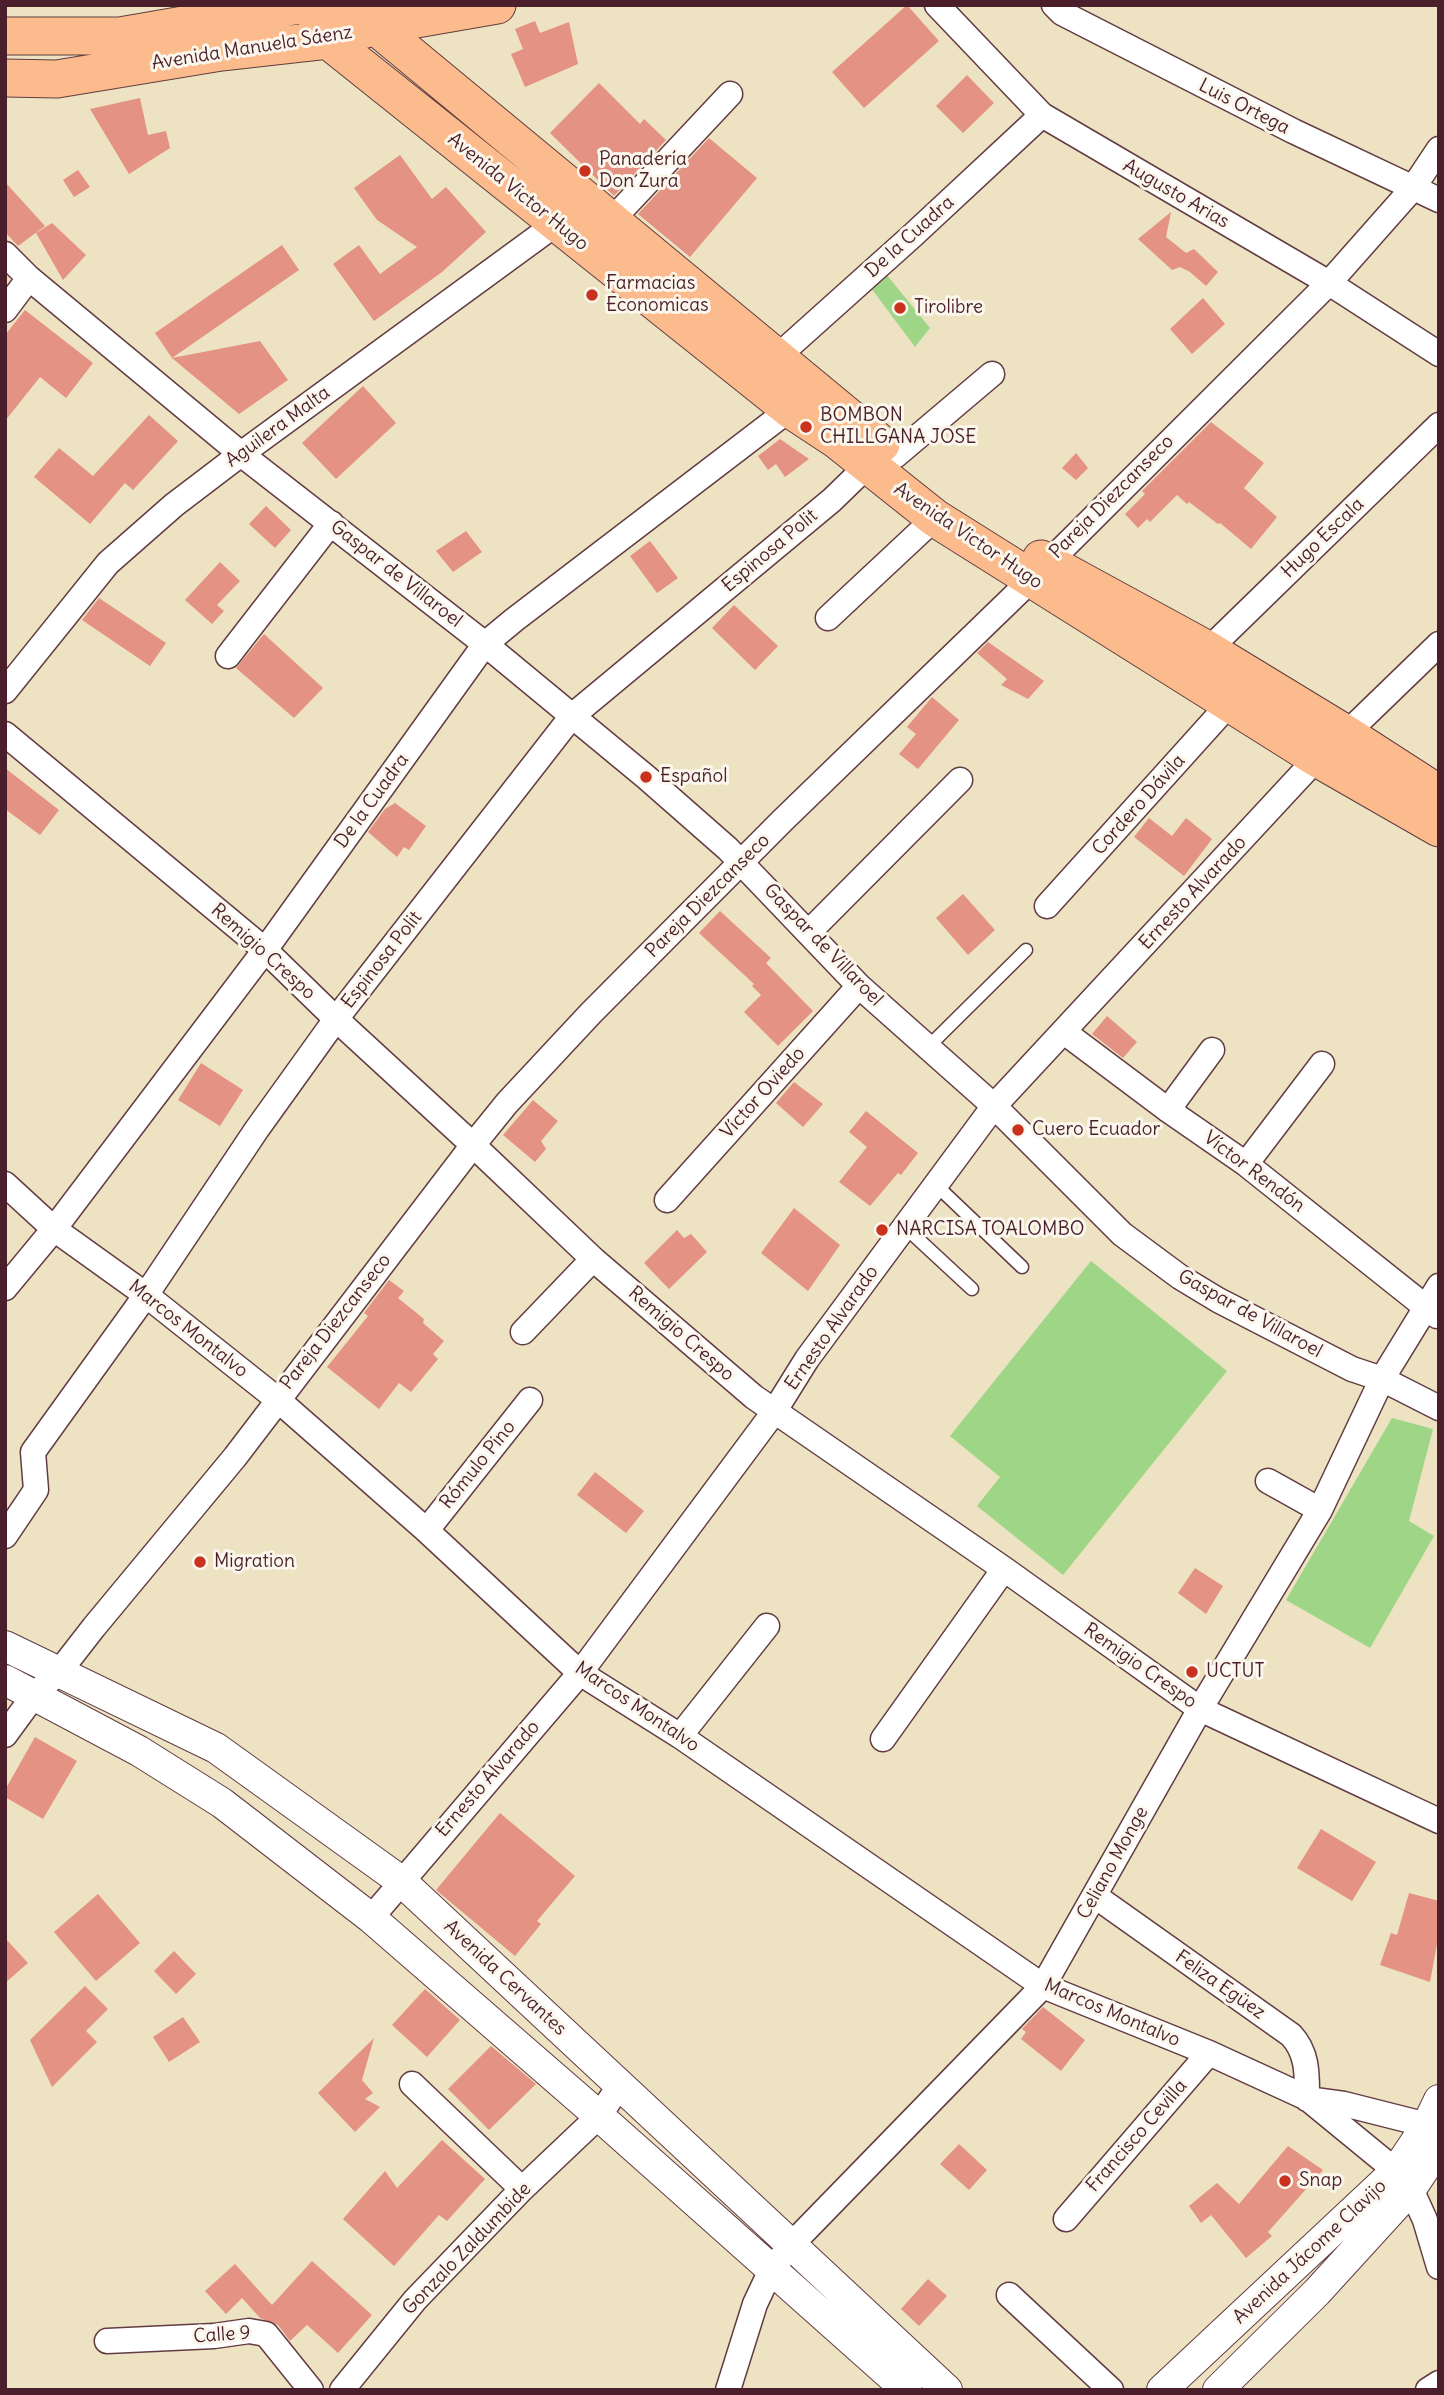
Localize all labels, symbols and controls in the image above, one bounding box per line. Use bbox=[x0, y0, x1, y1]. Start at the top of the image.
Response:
street label: Avenida Manuela Sáenz bbox=[150, 21, 354, 75]
street label: Luis Ortega bbox=[1195, 74, 1293, 140]
street label: Avenida Victor Hugo bbox=[443, 128, 593, 256]
place label: Panadería Don Zura bbox=[599, 149, 687, 193]
street label: Augusto Arias bbox=[1119, 154, 1233, 234]
marker: Panadería Don Zura bbox=[577, 163, 593, 179]
street label: De la Cuadra bbox=[861, 191, 959, 283]
place label: Farmacias Economicas bbox=[606, 273, 709, 317]
marker: Farmacias Economicas bbox=[584, 287, 600, 303]
place label: Tirolibre bbox=[914, 297, 983, 319]
marker: Tirolibre bbox=[892, 300, 908, 316]
street label: Aguilera Malta bbox=[221, 382, 335, 472]
place label: BOMBON CHILLGANA JOSE bbox=[820, 405, 976, 449]
marker: BOMBON CHILLGANA JOSE bbox=[798, 419, 814, 435]
street label: Pareja Diezcanseco bbox=[1045, 430, 1179, 564]
street label: Avenida Victor Hugo bbox=[889, 478, 1047, 594]
street label: Hugo Escala bbox=[1277, 493, 1369, 583]
street label: Espinosa Polit bbox=[718, 505, 822, 597]
street label: Gaspar de Villaroel bbox=[325, 515, 467, 633]
street label: De la Cuadra bbox=[330, 749, 414, 853]
street label: Cordero Dávila bbox=[1088, 750, 1190, 860]
place label: Español bbox=[660, 766, 727, 788]
marker: Español bbox=[638, 769, 654, 785]
street label: Pareja Diezcanseco bbox=[641, 829, 775, 963]
street label: Ernesto Alvarado bbox=[1135, 832, 1251, 954]
street label: Gaspar de Villaroel bbox=[759, 879, 887, 1011]
street label: Remigio Crespo bbox=[206, 899, 320, 1005]
street label: Espinosa Polit bbox=[337, 907, 427, 1013]
street label: Víctor Oviedo bbox=[716, 1042, 810, 1144]
place label: Cuero Ecuador bbox=[1032, 1119, 1160, 1141]
marker: Cuero Ecuador bbox=[1010, 1122, 1026, 1138]
street label: Víctor Rendón bbox=[1199, 1127, 1309, 1217]
place label: NARCISA TOALOMBO bbox=[896, 1219, 1085, 1241]
marker: NARCISA TOALOMBO bbox=[874, 1222, 890, 1238]
street label: Pareja Diezcanseco bbox=[276, 1250, 396, 1394]
street label: Ernesto Alvarado bbox=[781, 1261, 883, 1395]
street label: Gaspar de Villaroel bbox=[1174, 1265, 1326, 1363]
street label: Marcos Montalvo bbox=[124, 1275, 252, 1383]
street label: Remigio Crespo bbox=[623, 1282, 739, 1386]
street label: Rómulo Pino bbox=[435, 1416, 521, 1514]
place label: Migration bbox=[214, 1551, 295, 1573]
marker: Migration bbox=[192, 1554, 208, 1570]
street label: Remigio Crespo bbox=[1079, 1619, 1201, 1713]
street label: Marcos Montalvo bbox=[570, 1657, 704, 1757]
place label: UCTUT bbox=[1206, 1661, 1264, 1683]
marker: UCTUT bbox=[1184, 1664, 1200, 1680]
street label: Ernesto Alvarado bbox=[431, 1716, 545, 1842]
street label: Celiano Monge bbox=[1073, 1803, 1153, 1923]
street label: Avenida Cervantes bbox=[439, 1915, 571, 2041]
street label: Feliza Egüez bbox=[1171, 1946, 1269, 2024]
street label: Marcos Montalvo bbox=[1041, 1974, 1183, 2052]
street label: Francisco Cevilla bbox=[1082, 2075, 1192, 2197]
place label: Snap bbox=[1299, 2170, 1342, 2192]
marker: Snap bbox=[1277, 2173, 1293, 2189]
street label: Avenida Jácome Clavijo bbox=[1229, 2175, 1391, 2329]
street label: Gonzalo Zaldumbide bbox=[398, 2178, 536, 2320]
street label: Calle 9 bbox=[193, 2322, 251, 2348]

